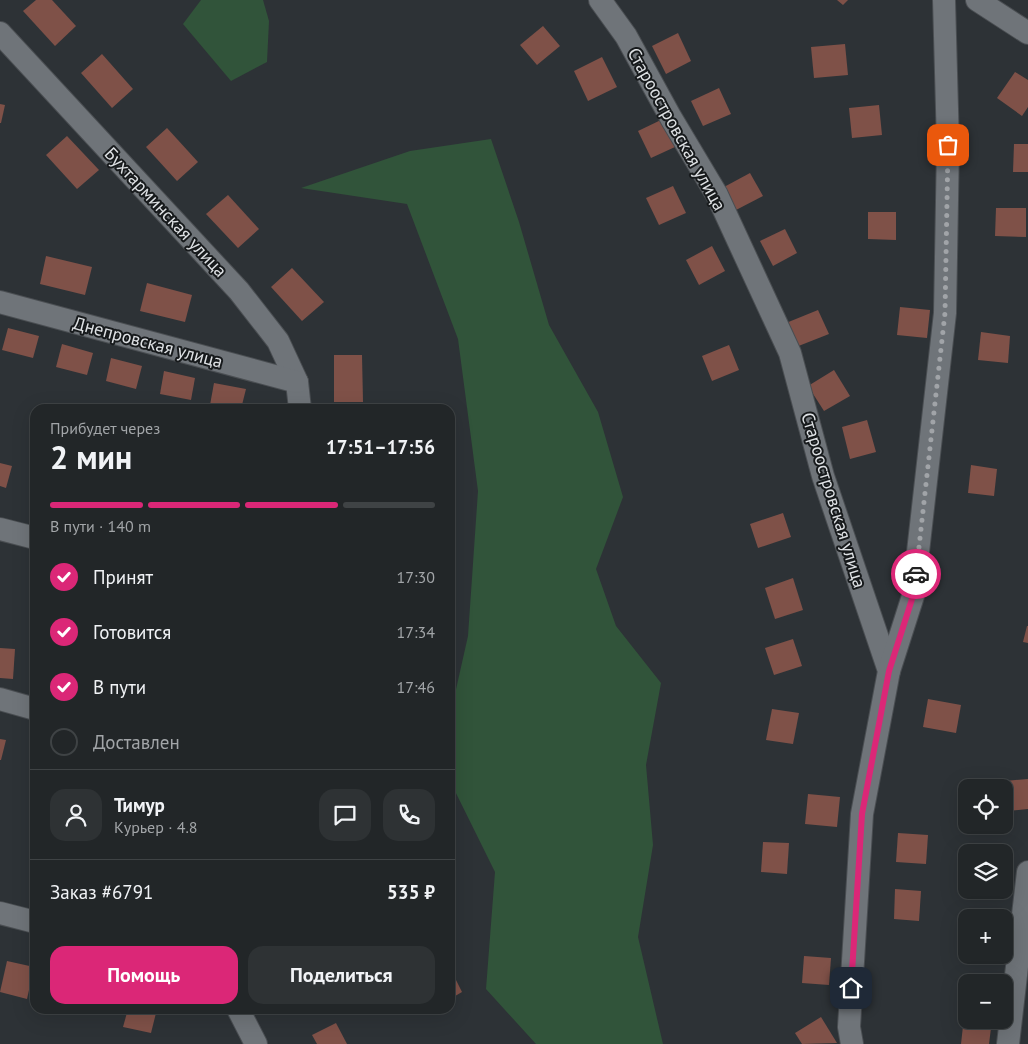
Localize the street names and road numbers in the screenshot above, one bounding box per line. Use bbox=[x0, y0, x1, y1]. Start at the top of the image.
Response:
street label: Староостровская улица bbox=[623, 44, 731, 214]
street label: Бухтарминская улица bbox=[100, 142, 232, 282]
street label: Днепровская улица bbox=[71, 311, 225, 373]
street label: Староостровская улица bbox=[796, 409, 872, 591]

